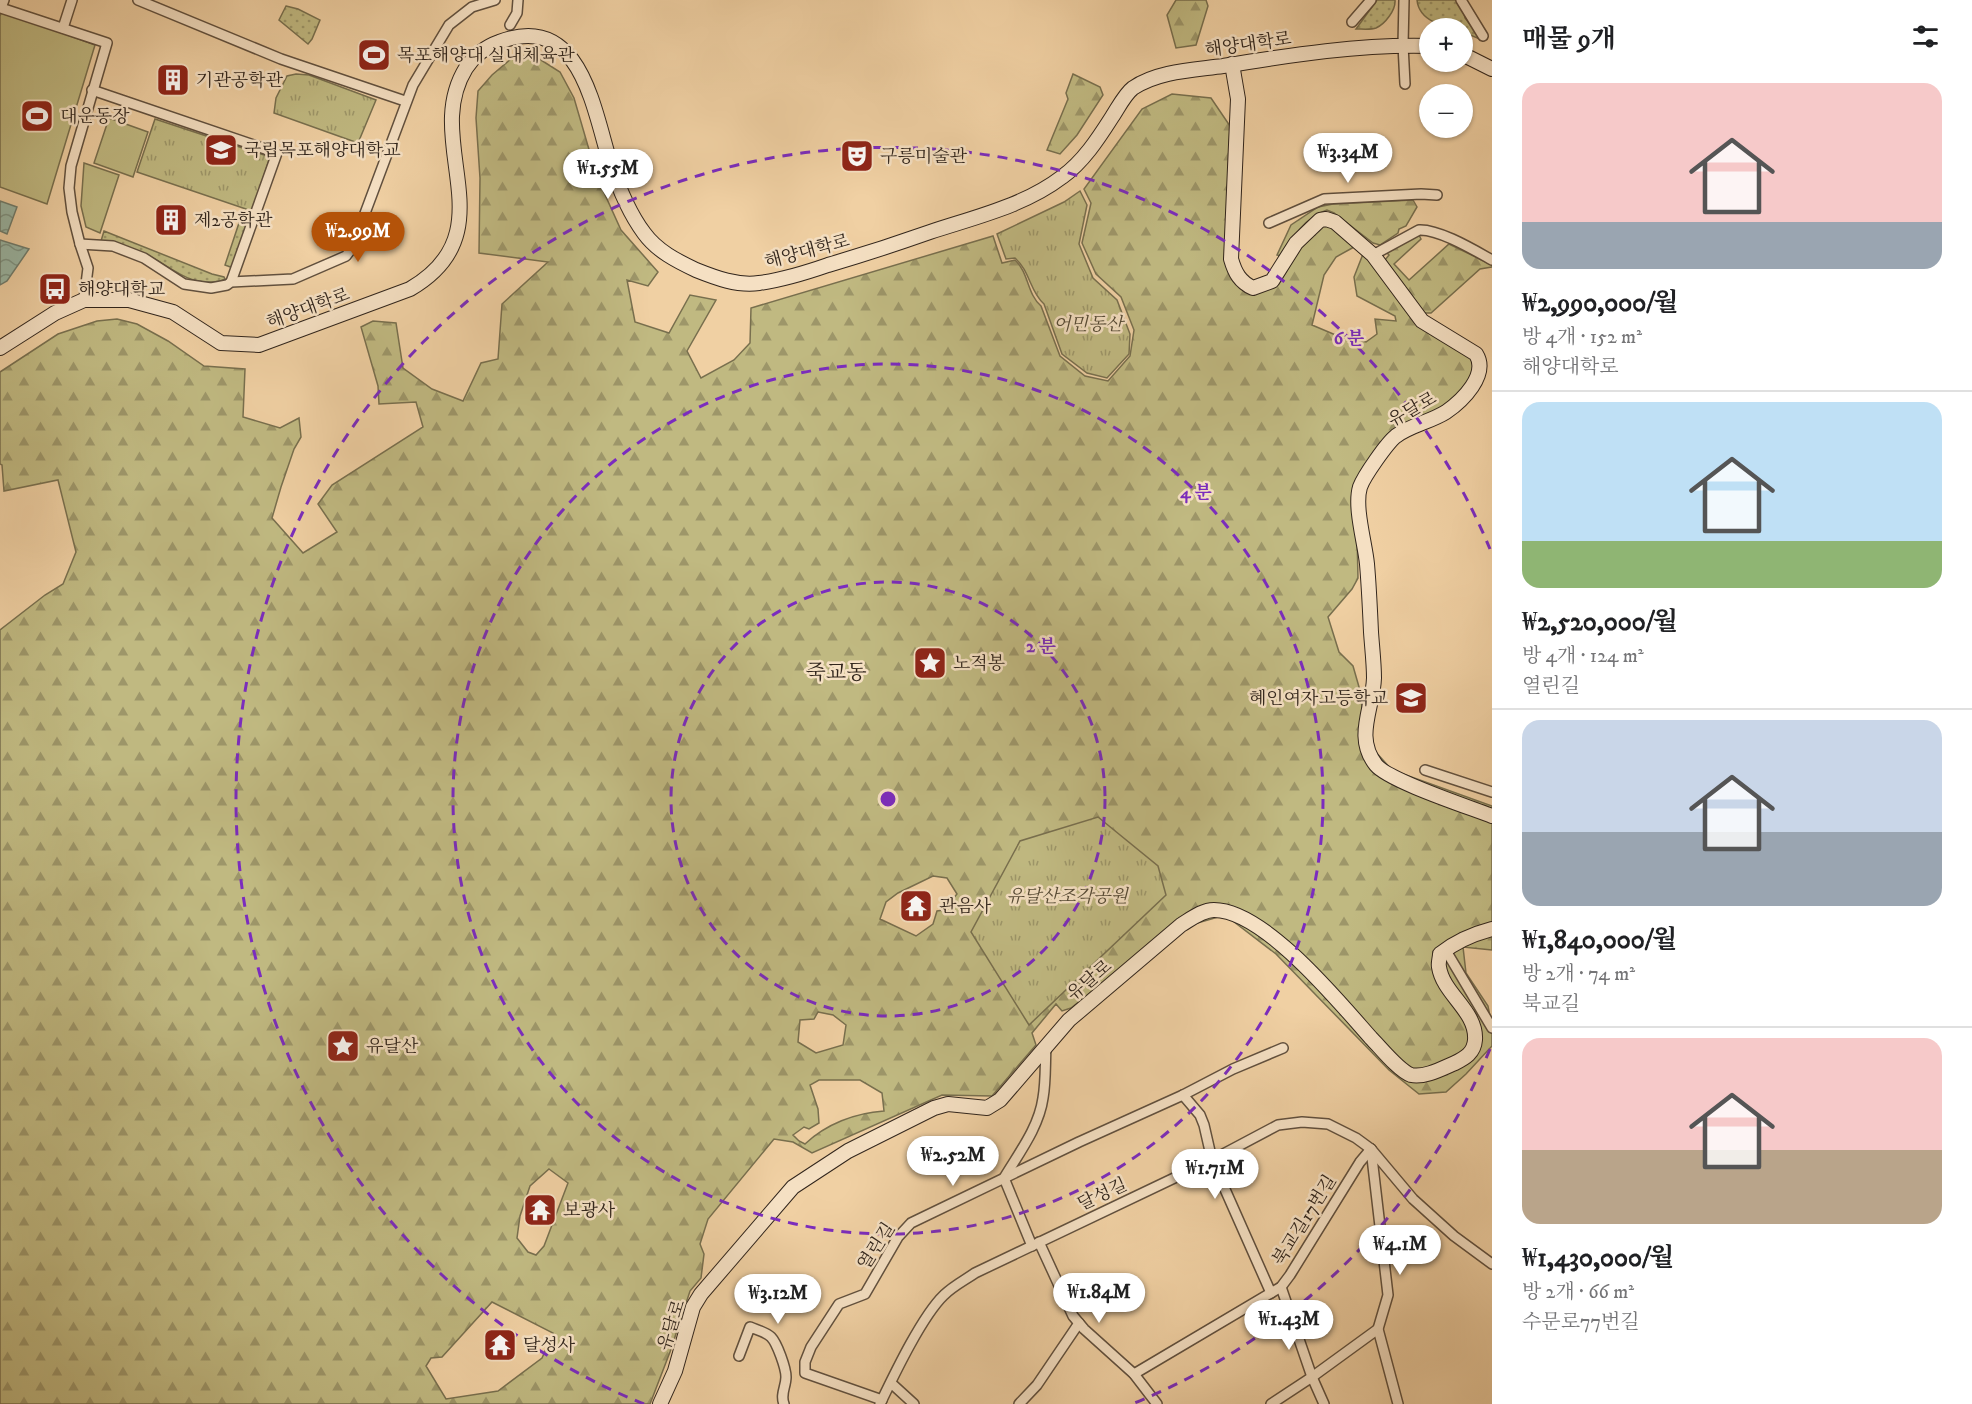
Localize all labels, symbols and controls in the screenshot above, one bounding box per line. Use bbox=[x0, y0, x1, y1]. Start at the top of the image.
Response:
map controls bbox=[1419, 18, 1473, 138]
button: + bbox=[1419, 18, 1473, 72]
icon: filters bbox=[1909, 20, 1942, 53]
text: 매물 9개 bbox=[1522, 23, 1616, 56]
street label: 해양대학로 bbox=[1204, 28, 1293, 62]
sports icon: 목포해양대 실내체육관 bbox=[356, 37, 392, 73]
place label: 목포해양대 실내체육관 bbox=[397, 45, 575, 67]
building icon: 기관공학관 bbox=[155, 62, 191, 98]
place label: 기관공학관 bbox=[196, 70, 284, 92]
button: − bbox=[1419, 84, 1473, 138]
sports icon: 대운동장 bbox=[19, 98, 55, 134]
place label: 대운동장 bbox=[60, 106, 130, 128]
icon: home bbox=[1678, 122, 1786, 230]
school or university icon: 국립목포해양대학교 bbox=[203, 132, 239, 168]
pin: ₩3.34M bbox=[1299, 133, 1397, 184]
theatre icon: 구릉미술관 bbox=[839, 138, 875, 174]
place label: 국립목포해양대학교 bbox=[244, 140, 401, 162]
text: ₩3.34M bbox=[1317, 140, 1379, 165]
place label: 구릉미술관 bbox=[880, 146, 968, 168]
pin: ₩1.55M bbox=[559, 149, 657, 200]
text: ₩1.55M bbox=[577, 156, 639, 181]
building icon: 제2공학관 bbox=[153, 202, 189, 238]
place label: 제2공학관 bbox=[194, 210, 273, 232]
pin: ₩2.99M bbox=[309, 212, 407, 263]
text: ₩2.99M bbox=[326, 219, 390, 244]
street label: 해양대학로 bbox=[762, 230, 852, 274]
bus stop icon: 해양대학교 bbox=[37, 271, 73, 307]
place label: 해양대학교 bbox=[78, 279, 166, 301]
street label: 해양대학로 bbox=[264, 284, 353, 334]
text: ₩2,990,000/월 bbox=[1522, 287, 1678, 320]
park label: 어민동산 bbox=[1053, 314, 1125, 336]
text: 방 4개 · 152 m² bbox=[1522, 325, 1642, 350]
text: 6 분 bbox=[1334, 328, 1365, 350]
text: 해양대학로 bbox=[1522, 355, 1619, 380]
street label: 유달로 bbox=[1384, 388, 1441, 432]
icon: home bbox=[1678, 441, 1786, 549]
text: 4 분 bbox=[1179, 482, 1212, 504]
text: ₩2,520,000/월 bbox=[1522, 606, 1678, 639]
text: 2 분 bbox=[1026, 636, 1057, 658]
text: 방 4개 · 124 m² bbox=[1522, 644, 1644, 669]
place icon: 노적봉 bbox=[912, 645, 948, 681]
place label: 노적봉 bbox=[953, 653, 1005, 675]
district label: 죽교동 bbox=[806, 660, 866, 686]
text: 열린길 bbox=[1522, 674, 1580, 699]
school or university icon: 혜인여자고등학교 bbox=[1393, 680, 1429, 716]
place label: 혜인여자고등학교 bbox=[1249, 688, 1389, 710]
icon: home bbox=[1678, 759, 1786, 867]
centre of rings bbox=[878, 789, 898, 809]
park label: 유달산조각공원 bbox=[1006, 886, 1129, 908]
temple icon: 관음사 bbox=[898, 888, 934, 924]
place label: 관음사 bbox=[939, 896, 992, 918]
text: ₩1,840,000/월 bbox=[1522, 924, 1677, 957]
street label: 유달로 bbox=[1063, 956, 1117, 1006]
text: 방 2개 · 74 m² bbox=[1522, 962, 1635, 987]
text: 북교길 bbox=[1522, 992, 1580, 1017]
place icon: 유달산 bbox=[325, 1028, 361, 1064]
place label: 유달산 bbox=[366, 1036, 419, 1058]
icon: home bbox=[1678, 1077, 1786, 1185]
pin: ₩2.52M bbox=[904, 1136, 1002, 1187]
text: ₩2.52M bbox=[921, 1143, 985, 1168]
pin: ₩1.71M bbox=[1166, 1149, 1264, 1200]
text: ₩1.71M bbox=[1186, 1156, 1244, 1181]
street label: 북교길17번길 bbox=[1268, 1171, 1341, 1270]
street label: 달성길 bbox=[1074, 1174, 1131, 1216]
temple icon: 보광사 bbox=[522, 1192, 558, 1228]
place label: 보광사 bbox=[563, 1200, 616, 1222]
street label: 열린길 bbox=[853, 1219, 900, 1274]
pin: ₩4.1M bbox=[1358, 1225, 1442, 1276]
text: ₩4.1M bbox=[1373, 1232, 1427, 1257]
text: ₩1,430,000/월 bbox=[1522, 1242, 1674, 1275]
pin: ₩1.84M bbox=[1050, 1273, 1148, 1324]
pin: ₩3.12M bbox=[729, 1274, 827, 1325]
text: ₩1.84M bbox=[1067, 1280, 1131, 1305]
text: 방 2개 · 66 m² bbox=[1522, 1280, 1634, 1305]
text: ₩3.12M bbox=[748, 1281, 808, 1306]
street label: 유달로 bbox=[653, 1297, 690, 1354]
pin: ₩1.43M bbox=[1240, 1300, 1338, 1351]
text: ₩1.43M bbox=[1258, 1307, 1320, 1332]
text: 수문로77번길 bbox=[1522, 1310, 1640, 1335]
temple icon: 달성사 bbox=[482, 1327, 518, 1363]
place label: 달성사 bbox=[523, 1335, 576, 1357]

